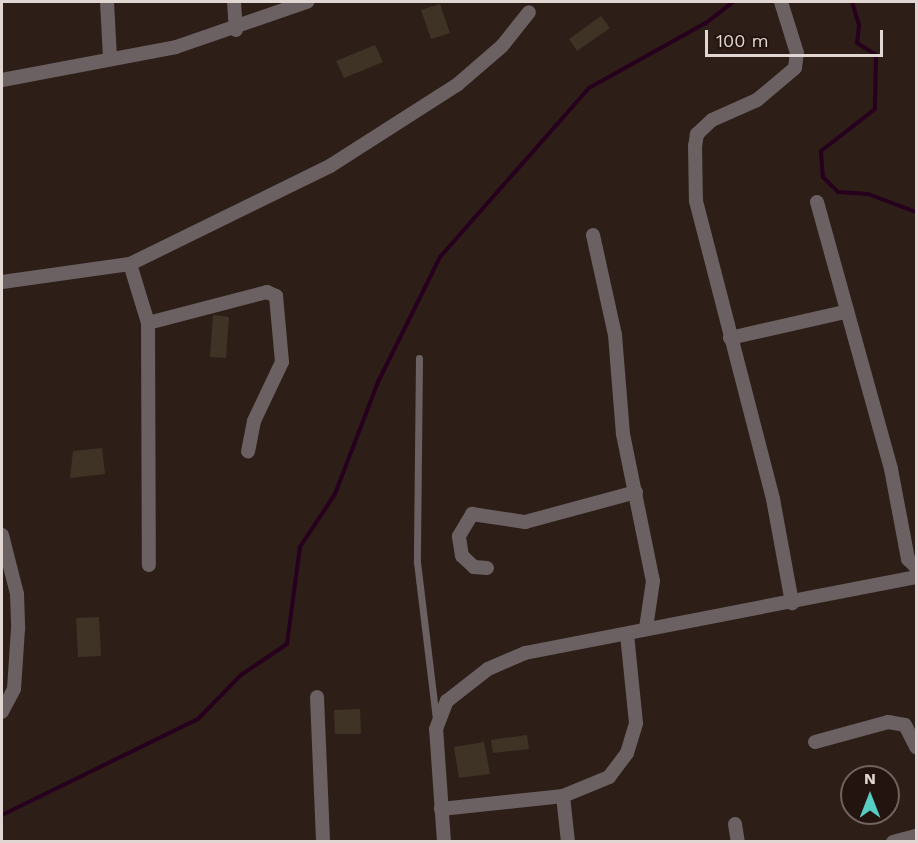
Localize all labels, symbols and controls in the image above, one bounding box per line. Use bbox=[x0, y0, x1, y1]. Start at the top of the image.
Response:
scale bar bbox=[708, 18, 886, 56]
text: 100 m bbox=[716, 30, 769, 51]
north arrow bbox=[840, 765, 900, 825]
text: N bbox=[864, 769, 876, 788]

